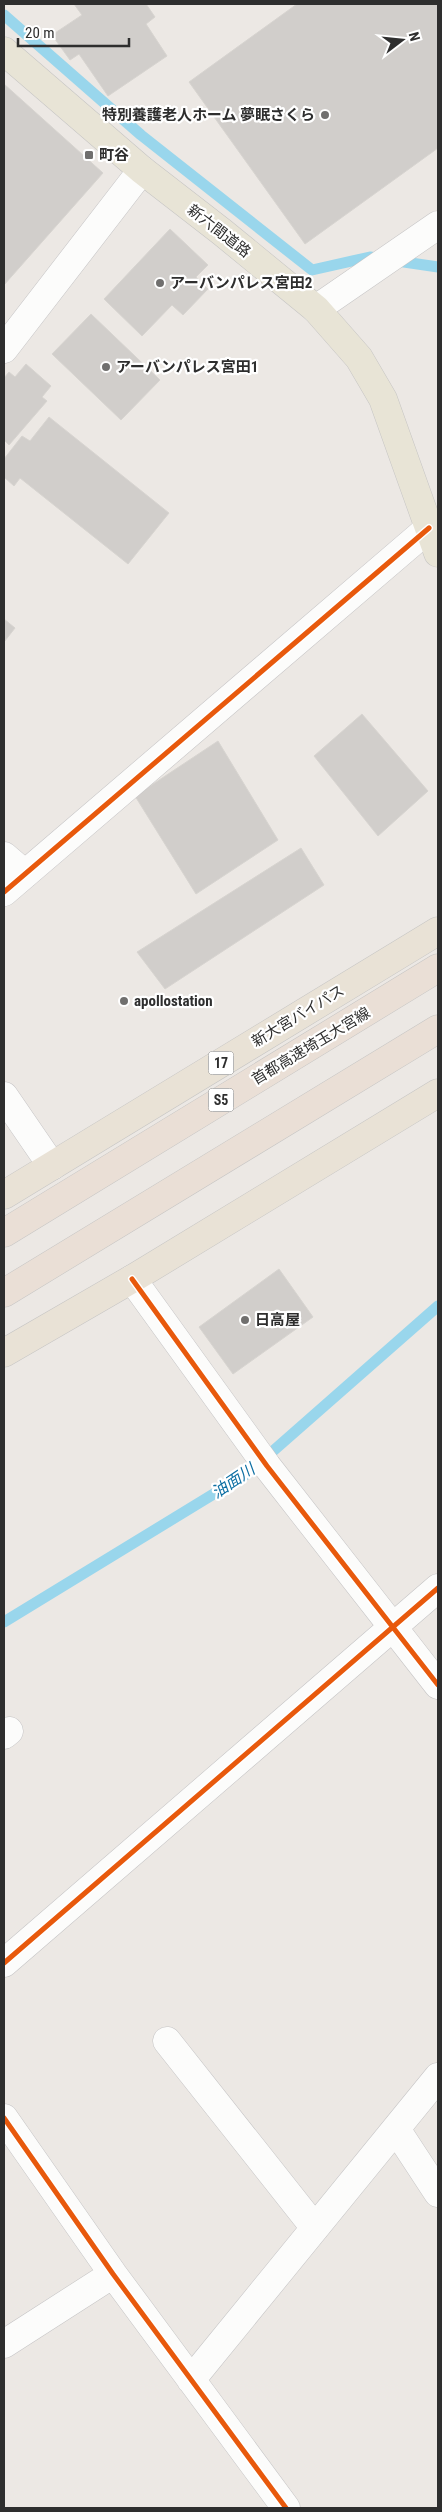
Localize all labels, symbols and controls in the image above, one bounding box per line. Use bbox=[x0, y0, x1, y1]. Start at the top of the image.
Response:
scale bar bbox=[18, 15, 129, 47]
north arrow bbox=[377, 15, 427, 65]
text: 20 m bbox=[25, 24, 55, 42]
text: N bbox=[406, 30, 423, 43]
place label: 特別養護老人ホーム 夢眠さくら bbox=[102, 106, 315, 124]
marker: 特別養護老人ホーム 夢眠さくら bbox=[319, 109, 331, 121]
place label: 町谷 bbox=[99, 146, 129, 164]
marker: 町谷 bbox=[83, 149, 95, 161]
street label: 新六間道路 bbox=[184, 201, 254, 261]
place label: アーバンパレス宮田2 bbox=[170, 274, 312, 292]
marker: アーバンパレス宮田2 bbox=[154, 277, 166, 289]
place label: アーバンパレス宮田1 bbox=[116, 358, 258, 376]
marker: アーバンパレス宮田1 bbox=[100, 361, 112, 373]
street label: 新大宮バイパス bbox=[248, 981, 348, 1051]
place label: apollostation bbox=[134, 992, 213, 1010]
marker: apollostation bbox=[118, 995, 130, 1007]
street label: 首都高速埼玉大宮線 bbox=[248, 1004, 374, 1088]
road number: 17 bbox=[208, 1052, 234, 1074]
road number: S5 bbox=[208, 1088, 234, 1112]
place label: 日高屋 bbox=[255, 1311, 300, 1329]
marker: 日高屋 bbox=[239, 1314, 251, 1326]
water label: 油面川 bbox=[208, 1459, 260, 1502]

